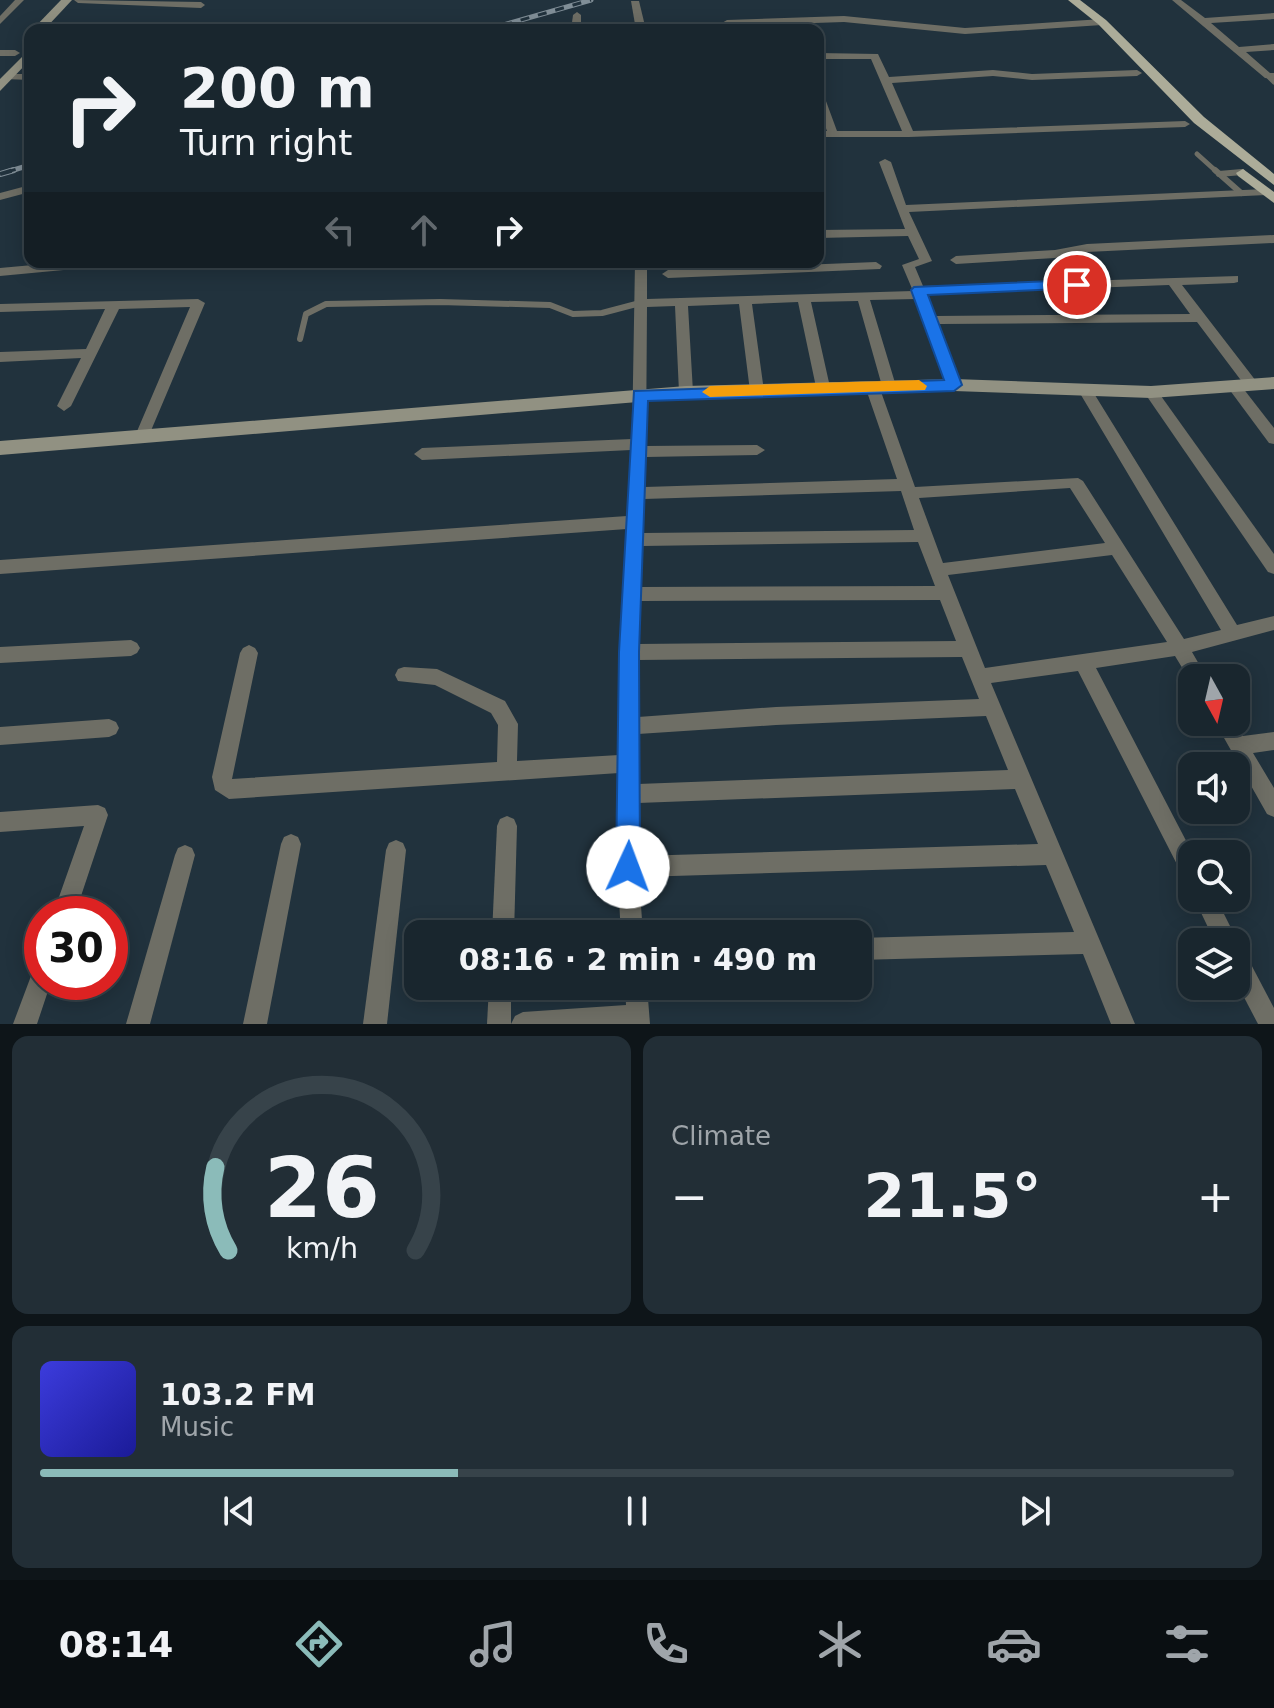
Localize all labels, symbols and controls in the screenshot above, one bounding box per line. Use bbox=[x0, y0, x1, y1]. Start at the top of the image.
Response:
text: 200 m bbox=[180, 55, 375, 120]
icon: right bbox=[48, 56, 152, 160]
text: Turn right bbox=[180, 122, 352, 163]
icon: left bbox=[318, 208, 362, 252]
icon: ahead bbox=[402, 208, 446, 252]
icon: right bbox=[486, 208, 530, 252]
pin bbox=[1043, 251, 1111, 319]
icon: arrive bbox=[1055, 263, 1099, 307]
north arrow bbox=[1178, 664, 1250, 736]
map controls bbox=[1178, 664, 1250, 1000]
button: sound bbox=[1178, 752, 1250, 824]
position arrow bbox=[586, 825, 670, 909]
button: search bbox=[1178, 840, 1250, 912]
speed limit sign: 30 bbox=[24, 896, 128, 1000]
button: layers bbox=[1178, 928, 1250, 1000]
text: 08:16 · 2 min · 490 m bbox=[459, 942, 817, 977]
text: Climate bbox=[671, 1121, 771, 1151]
text: 26 bbox=[264, 1140, 379, 1237]
text: 21.5° bbox=[863, 1161, 1042, 1231]
text: − bbox=[671, 1171, 708, 1222]
text: + bbox=[1197, 1171, 1234, 1222]
text: km/h bbox=[285, 1231, 358, 1265]
text: 103.2 FM bbox=[160, 1377, 316, 1412]
text: Music bbox=[160, 1412, 234, 1442]
icon: previous bbox=[217, 1489, 261, 1533]
icon: pause bbox=[615, 1489, 659, 1533]
icon: next bbox=[1013, 1489, 1057, 1533]
icon: directions bbox=[291, 1616, 347, 1672]
icon: music bbox=[465, 1616, 521, 1672]
icon: phone bbox=[638, 1616, 694, 1672]
icon: climate bbox=[812, 1616, 868, 1672]
icon: car bbox=[986, 1616, 1042, 1672]
icon: filters bbox=[1159, 1616, 1215, 1672]
text: 08:14 bbox=[59, 1624, 173, 1665]

